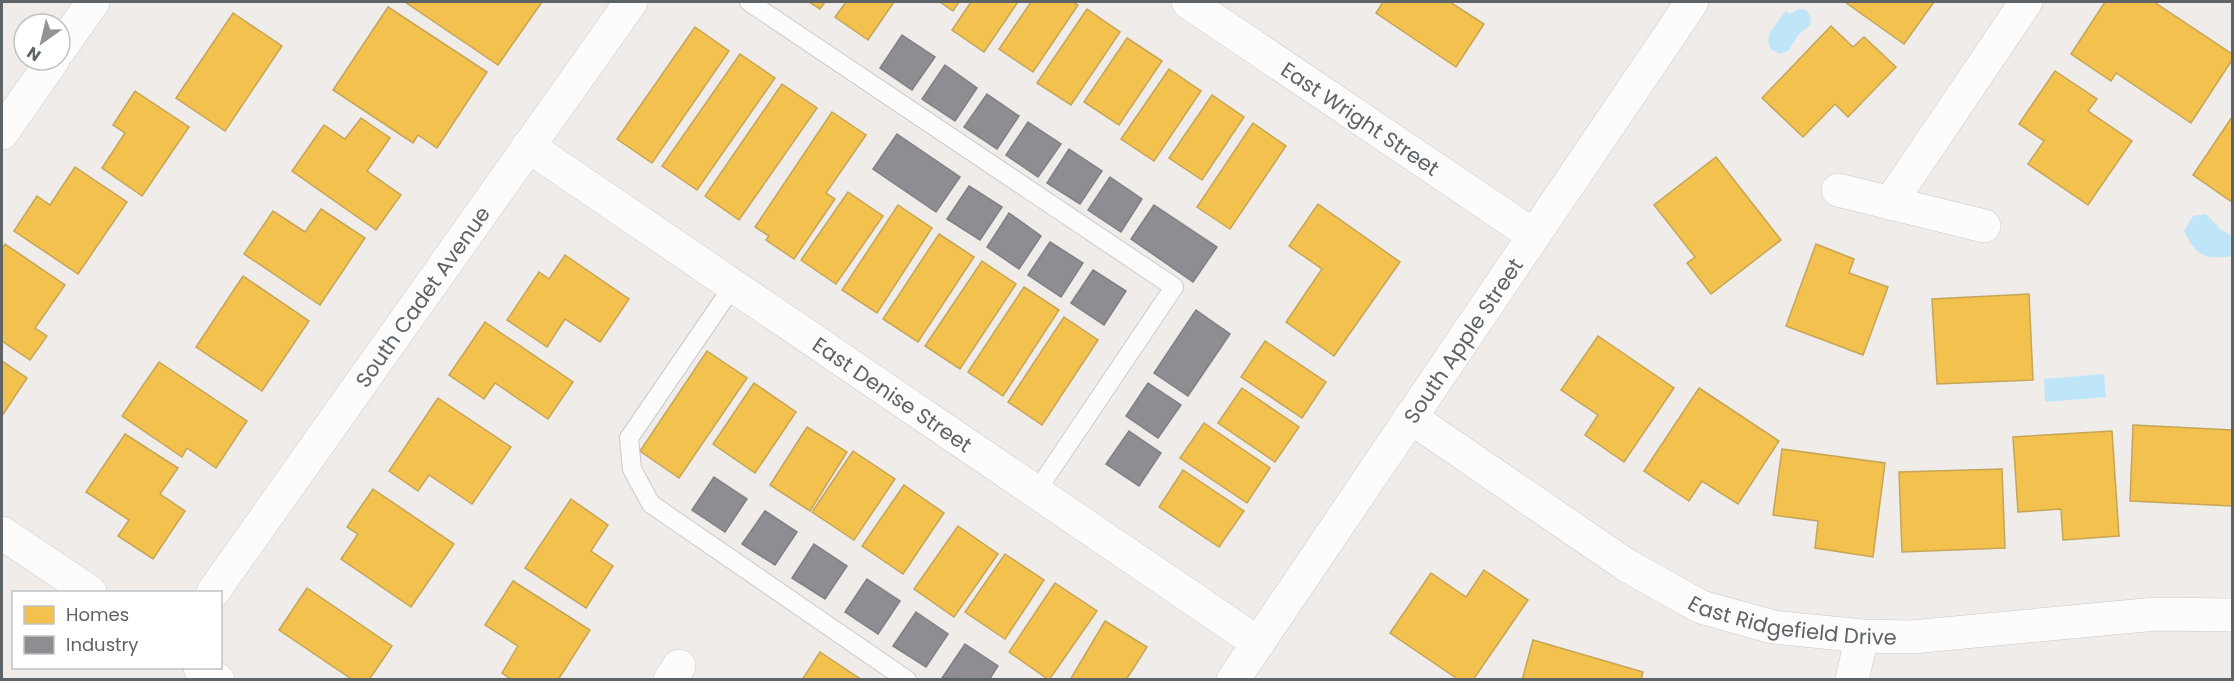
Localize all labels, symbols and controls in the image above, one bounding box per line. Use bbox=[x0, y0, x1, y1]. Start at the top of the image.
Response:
north arrow bbox=[12, 12, 72, 72]
text: N bbox=[22, 41, 45, 67]
street label: East Wright Street bbox=[1276, 55, 1445, 182]
street label: South Cadet Avenue bbox=[348, 200, 496, 393]
street label: South Apple Street bbox=[1396, 252, 1529, 429]
street label: East Denise Street bbox=[807, 330, 978, 459]
street label: East Ridgefield Drive bbox=[1683, 588, 1897, 651]
legend bbox=[12, 591, 222, 669]
text: Homes bbox=[66, 602, 129, 627]
text: Industry bbox=[66, 632, 138, 657]

